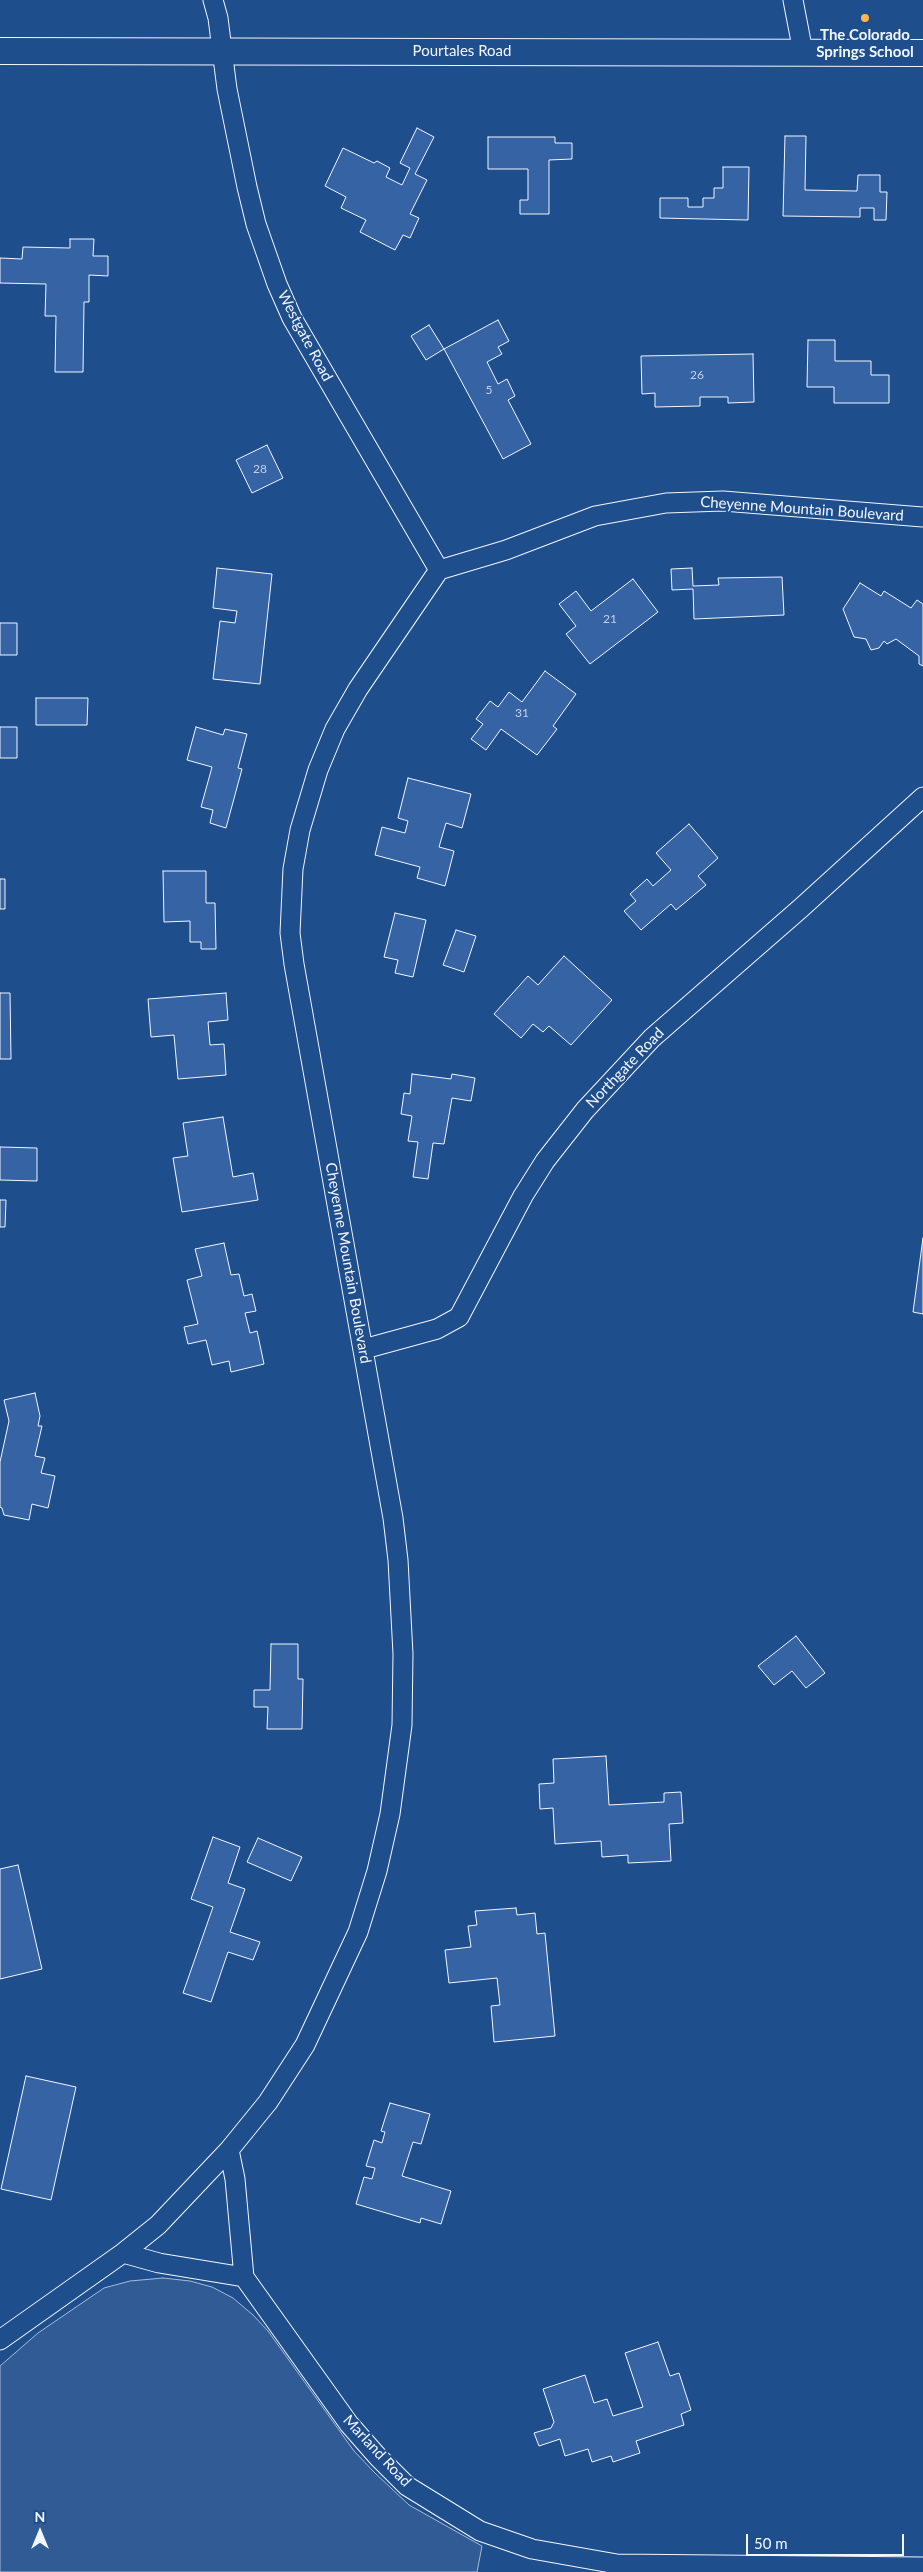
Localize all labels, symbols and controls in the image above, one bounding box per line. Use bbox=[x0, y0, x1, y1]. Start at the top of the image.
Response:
marker: The Colorado Springs School bbox=[859, 12, 871, 24]
place label: The Colorado Springs School bbox=[816, 26, 914, 61]
street label: Pourtales Road bbox=[413, 42, 511, 60]
street label: Westgate Road bbox=[274, 288, 336, 384]
house number: 26 bbox=[690, 368, 704, 382]
house number: 5 bbox=[486, 383, 492, 397]
house number: 28 bbox=[253, 462, 267, 476]
street label: Cheyenne Mountain Boulevard bbox=[700, 493, 904, 525]
house number: 21 bbox=[603, 612, 617, 626]
house number: 31 bbox=[515, 706, 529, 720]
street label: Northgate Road bbox=[582, 1024, 668, 1112]
street label: Cheyenne Mountain Boulevard bbox=[321, 1161, 375, 1365]
street label: Marland Road bbox=[339, 2411, 415, 2491]
north arrow bbox=[15, 2507, 65, 2557]
text: N bbox=[35, 2508, 45, 2525]
scale bar bbox=[748, 2524, 906, 2556]
text: 50 m bbox=[754, 2534, 788, 2552]

